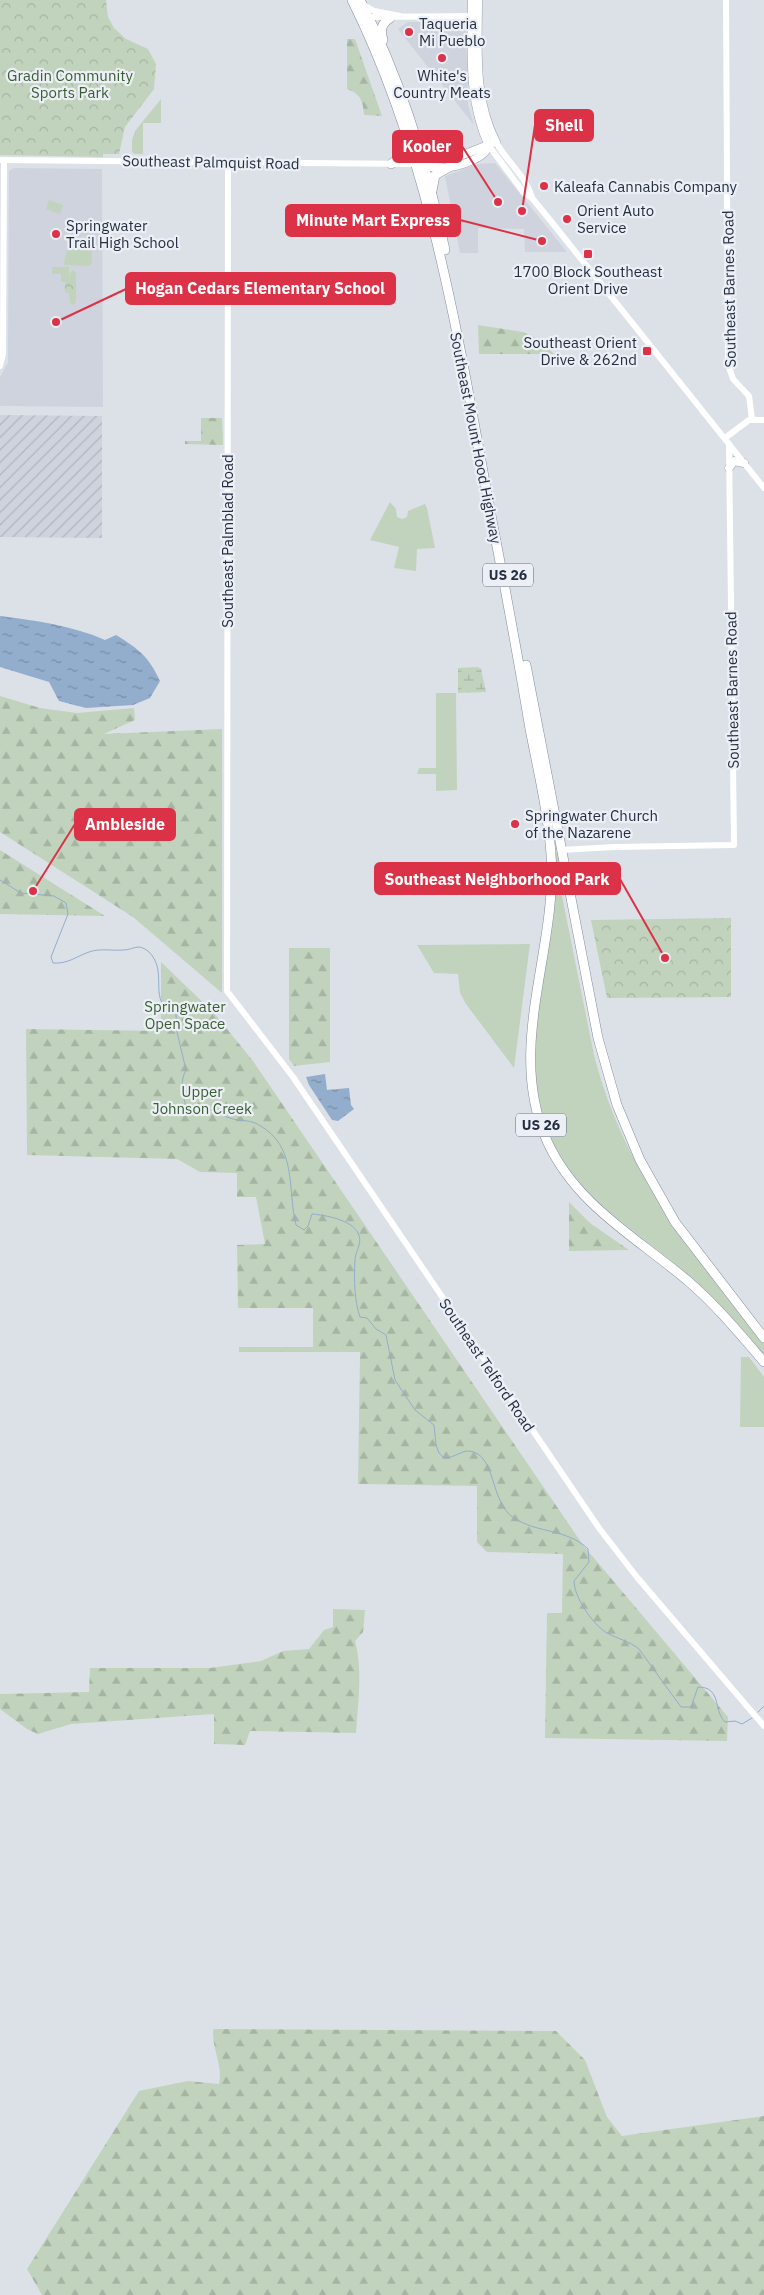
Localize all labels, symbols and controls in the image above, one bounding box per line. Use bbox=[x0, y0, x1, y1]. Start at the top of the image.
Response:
place label: Taqueria Mi Pueblo bbox=[419, 14, 486, 50]
marker: Taqueria Mi Pueblo bbox=[403, 26, 415, 38]
marker: White's Country Meats bbox=[436, 52, 448, 64]
park label: Gradin Community Sports Park bbox=[7, 66, 133, 102]
place label: White's Country Meats bbox=[393, 66, 491, 102]
callout: Shell bbox=[535, 110, 593, 141]
text: Shell bbox=[545, 115, 583, 135]
callout: Kooler bbox=[393, 131, 462, 162]
text: Kooler bbox=[402, 136, 452, 156]
street label: Southeast Palmquist Road bbox=[122, 151, 300, 173]
place label: Kaleafa Cannabis Company bbox=[554, 177, 738, 196]
marker: Kaleafa Cannabis Company bbox=[538, 180, 550, 192]
place label: Orient Auto Service bbox=[577, 201, 654, 237]
callout: Minute Mart Express bbox=[286, 205, 460, 236]
text: Minute Mart Express bbox=[296, 210, 450, 230]
street label: Southeast Barnes Road bbox=[718, 210, 740, 368]
marker: Orient Auto Service bbox=[561, 213, 573, 225]
place label: Springwater Trail High School bbox=[66, 216, 179, 252]
marker: Springwater Trail High School bbox=[50, 228, 62, 240]
marker: 1700 Block Southeast Orient Drive bbox=[582, 248, 594, 260]
place label: 1700 Block Southeast Orient Drive bbox=[514, 262, 662, 298]
callout: Hogan Cedars Elementary School bbox=[126, 273, 395, 304]
text: Hogan Cedars Elementary School bbox=[135, 278, 385, 298]
street label: Southeast Mount Hood Highway bbox=[446, 331, 506, 546]
place label: Southeast Orient Drive & 262nd bbox=[523, 333, 637, 369]
marker: Southeast Orient Drive & 262nd bbox=[641, 345, 653, 357]
street label: Southeast Palmblad Road bbox=[218, 454, 237, 628]
road number: US 26 bbox=[483, 564, 533, 586]
street label: Southeast Barnes Road bbox=[721, 611, 743, 769]
place label: Springwater Church of the Nazarene bbox=[525, 806, 658, 842]
callout: Ambleside bbox=[75, 809, 175, 840]
text: Ambleside bbox=[85, 814, 165, 834]
marker: Springwater Church of the Nazarene bbox=[509, 818, 521, 830]
callout: Southeast Neighborhood Park bbox=[375, 863, 620, 894]
text: Southeast Neighborhood Park bbox=[384, 869, 610, 889]
park label: Springwater Open Space bbox=[144, 997, 226, 1033]
park label: Upper Johnson Creek bbox=[152, 1082, 252, 1118]
road number: US 26 bbox=[516, 1114, 566, 1136]
street label: Southeast Telford Road bbox=[435, 1295, 539, 1435]

